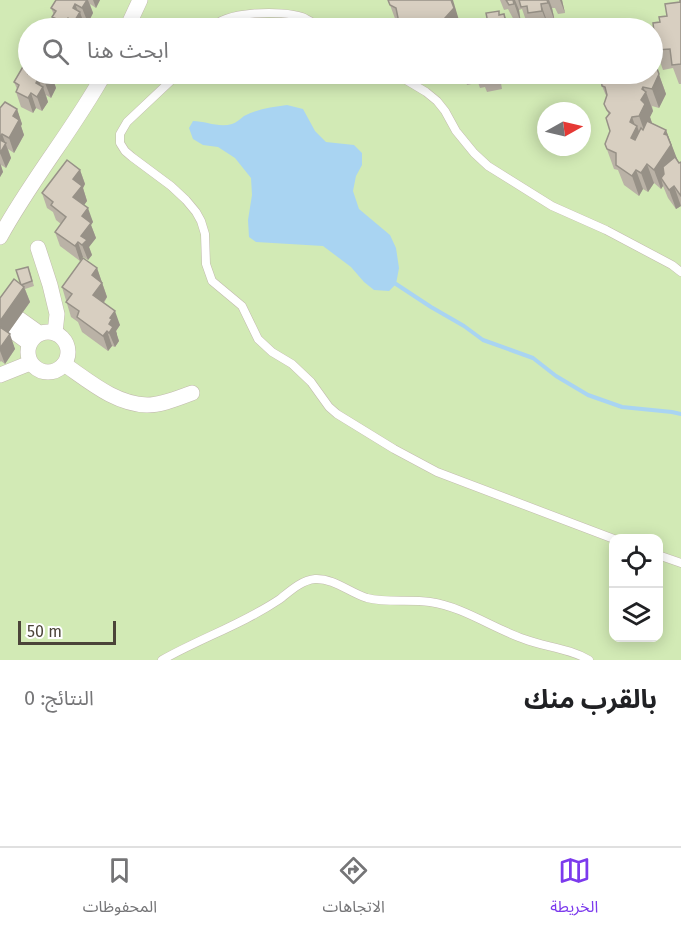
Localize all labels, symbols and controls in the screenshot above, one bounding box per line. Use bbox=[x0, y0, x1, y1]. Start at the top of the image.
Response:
search box bbox=[18, 18, 663, 84]
icon: search bbox=[39, 35, 72, 68]
text: ابحث هنا bbox=[87, 37, 169, 64]
north arrow bbox=[537, 102, 591, 156]
map controls bbox=[609, 534, 663, 642]
button: locate bbox=[609, 534, 663, 588]
button: layers bbox=[609, 588, 663, 642]
scale bar bbox=[18, 618, 116, 646]
text: 50 m bbox=[27, 622, 62, 641]
text: بالقرب منك bbox=[524, 684, 657, 715]
text: النتائج: 0 bbox=[24, 686, 94, 710]
tab: المحفوظات bbox=[83, 854, 157, 924]
tab: الاتجاهات bbox=[322, 854, 385, 924]
tab: الخريطة bbox=[550, 854, 598, 924]

